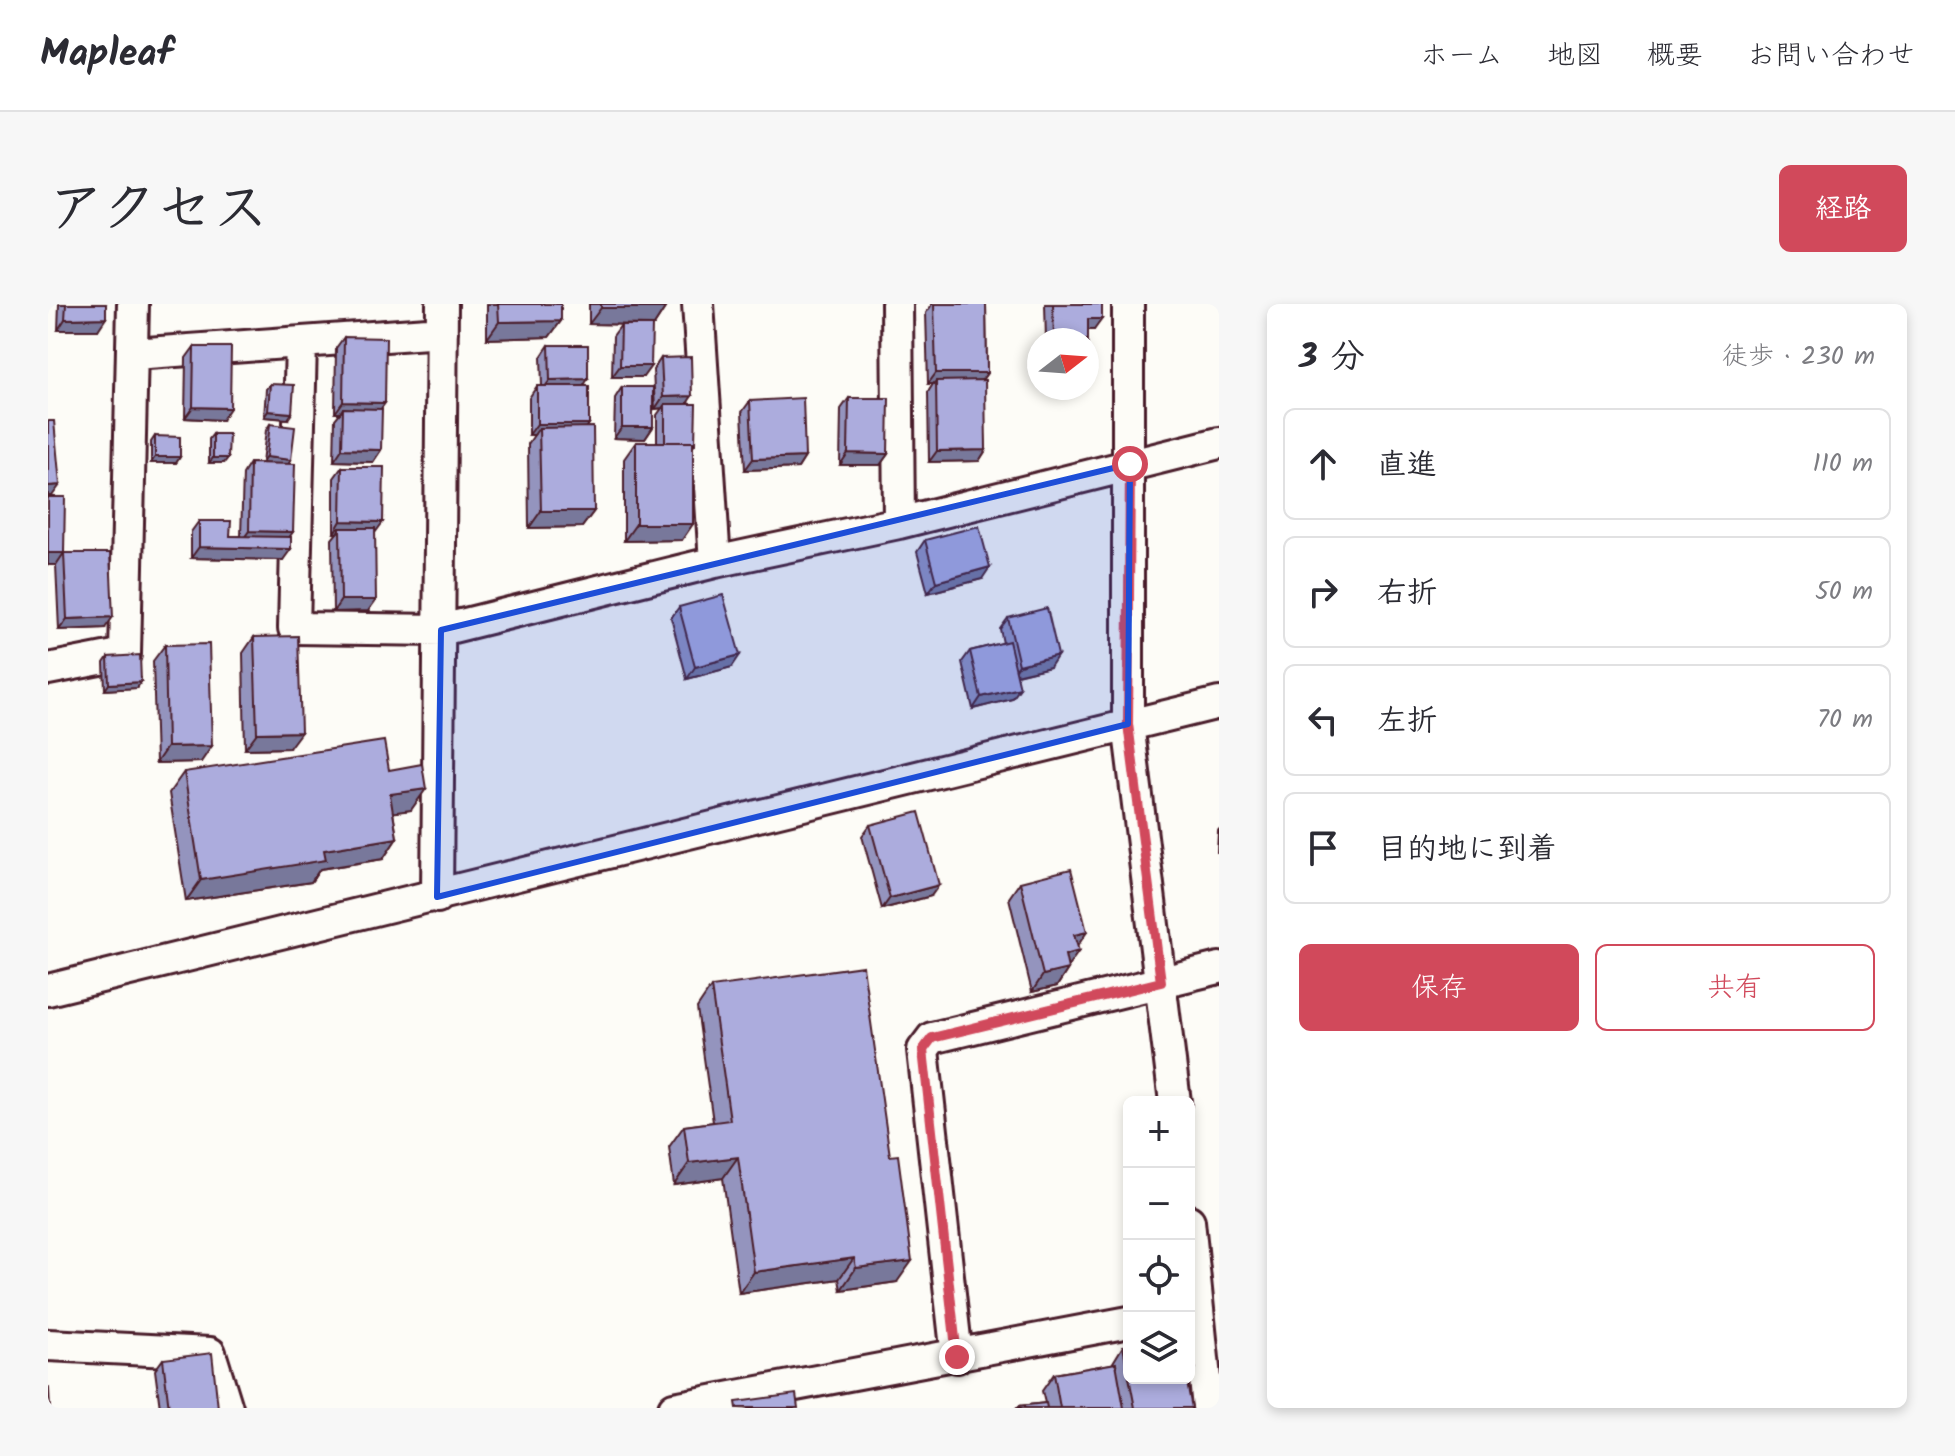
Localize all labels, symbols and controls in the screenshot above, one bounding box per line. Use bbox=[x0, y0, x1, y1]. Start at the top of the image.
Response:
text: Mapleaf bbox=[40, 25, 173, 85]
text: ホーム bbox=[1420, 34, 1503, 79]
text: 地図 bbox=[1547, 34, 1603, 79]
text: 概要 bbox=[1647, 34, 1703, 79]
text: お問い合わせ bbox=[1747, 34, 1915, 79]
button: 経路 bbox=[1779, 165, 1907, 252]
text: アクセス bbox=[48, 166, 269, 256]
north arrow bbox=[1027, 328, 1099, 400]
text: 3 分 bbox=[1299, 331, 1365, 385]
text: 徒歩 · 230 m bbox=[1722, 336, 1875, 378]
icon: ahead bbox=[1301, 442, 1345, 486]
text: 直進 bbox=[1377, 442, 1437, 490]
text: 110 m bbox=[1813, 443, 1873, 485]
route start bbox=[1112, 446, 1148, 482]
icon: right bbox=[1301, 570, 1345, 614]
text: 右折 bbox=[1377, 570, 1437, 618]
text: 50 m bbox=[1815, 571, 1873, 613]
icon: left bbox=[1301, 698, 1345, 742]
text: 左折 bbox=[1377, 698, 1437, 746]
text: 70 m bbox=[1817, 699, 1873, 741]
icon: arrive bbox=[1301, 826, 1345, 870]
text: 目的地に到着 bbox=[1377, 826, 1557, 874]
button: 保存 bbox=[1299, 944, 1579, 1031]
button: 共有 bbox=[1595, 944, 1875, 1031]
map controls bbox=[1123, 1096, 1195, 1384]
button: + bbox=[1123, 1096, 1195, 1168]
button: − bbox=[1123, 1168, 1195, 1240]
button: locate bbox=[1123, 1240, 1195, 1312]
button: layers bbox=[1123, 1312, 1195, 1384]
route end bbox=[939, 1339, 975, 1375]

